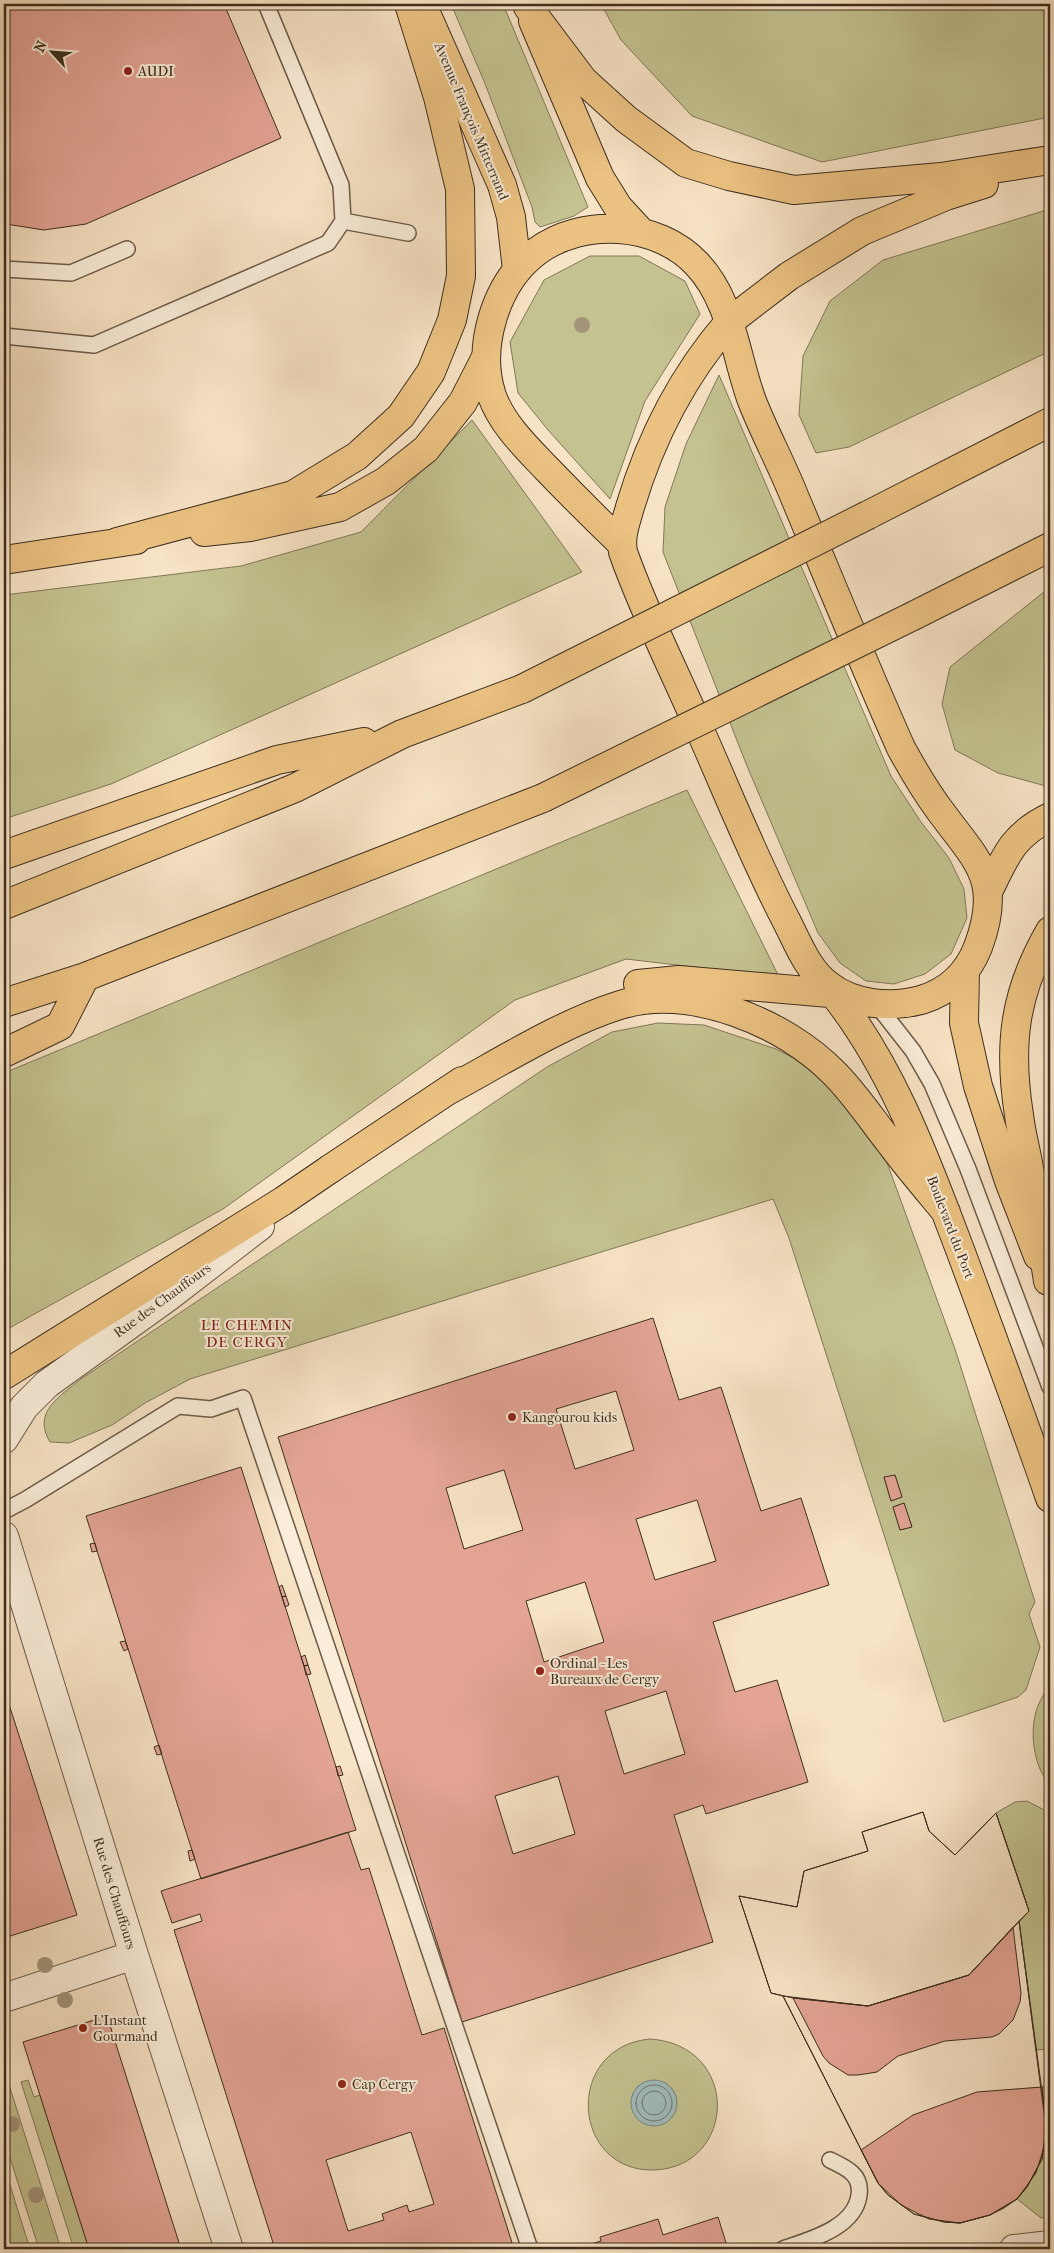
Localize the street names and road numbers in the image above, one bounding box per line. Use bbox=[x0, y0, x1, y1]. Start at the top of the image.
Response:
street label: Avenue François Mitterrand bbox=[430, 39, 513, 203]
street label: Boulevard du Port bbox=[923, 1173, 978, 1281]
street label: Rue des Chauffours bbox=[110, 1259, 214, 1341]
street label: Rue des Chauffours bbox=[89, 1835, 140, 1951]

